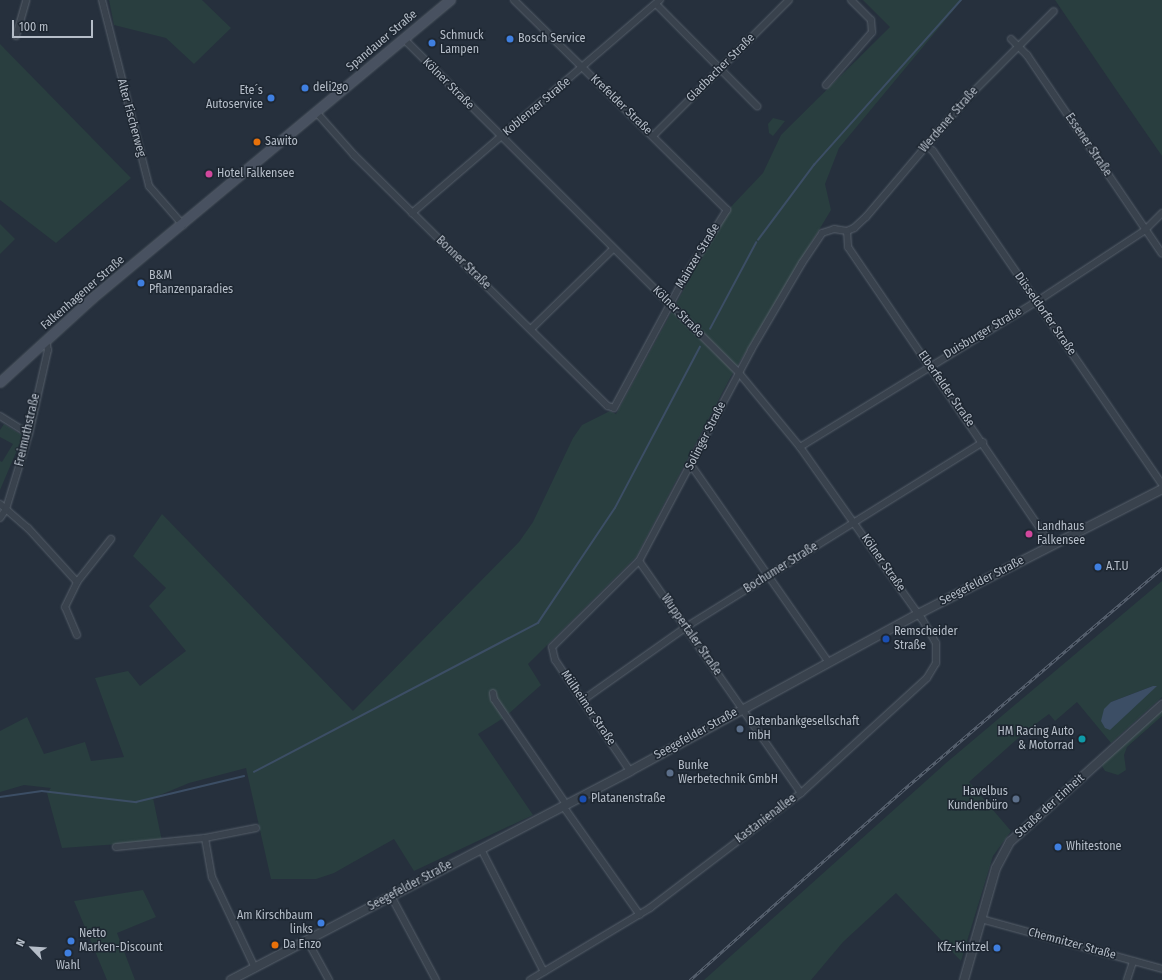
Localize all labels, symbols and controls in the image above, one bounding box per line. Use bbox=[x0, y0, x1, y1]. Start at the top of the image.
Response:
street label: Spandauer Straße bbox=[344, 7, 420, 75]
scale bar bbox=[14, 12, 95, 38]
text: 100 m bbox=[19, 20, 48, 34]
place label: Schmuck Lampen bbox=[440, 29, 484, 57]
street label: Gladbacher Straße bbox=[684, 31, 758, 105]
place label: Bosch Service bbox=[518, 32, 586, 46]
marker: Bosch Service bbox=[505, 34, 515, 44]
marker: Schmuck Lampen bbox=[427, 38, 437, 48]
street label: Kölner Straße bbox=[419, 55, 477, 113]
street label: Krefelder Straße bbox=[587, 72, 655, 138]
street label: Koblenzer Straße bbox=[500, 75, 574, 139]
street label: Alter Fischerweg bbox=[114, 77, 148, 159]
place label: deli2go bbox=[313, 81, 348, 95]
marker: deli2go bbox=[300, 83, 310, 93]
place label: Ete´s Autoservice bbox=[206, 84, 263, 112]
street label: Werdener Straße bbox=[917, 84, 981, 156]
marker: Ete´s Autoservice bbox=[266, 93, 276, 103]
street label: Essener Straße bbox=[1062, 111, 1114, 179]
place label: Sawito bbox=[265, 135, 298, 149]
marker: Sawito bbox=[252, 137, 262, 147]
place label: Hotel Falkensee bbox=[217, 167, 294, 181]
marker: Hotel Falkensee bbox=[204, 169, 214, 179]
street label: Mainzer Straße bbox=[673, 221, 723, 291]
street label: Bonner Straße bbox=[433, 233, 493, 293]
street label: Falkenhagener Straße bbox=[38, 253, 128, 333]
place label: B&M Pflanzenparadies bbox=[149, 269, 233, 297]
street label: Düsseldorfer Straße bbox=[1011, 270, 1079, 358]
marker: B&M Pflanzenparadies bbox=[136, 278, 146, 288]
street label: Kölner Straße bbox=[649, 283, 707, 341]
street label: Duisburger Straße bbox=[941, 304, 1025, 362]
street label: Elberfelder Straße bbox=[915, 348, 977, 430]
street label: Freimuthstraße bbox=[13, 392, 43, 468]
street label: Solinger Straße bbox=[683, 399, 729, 473]
place label: Landhaus Falkensee bbox=[1037, 520, 1085, 548]
marker: Landhaus Falkensee bbox=[1024, 529, 1034, 539]
street label: Kölner Straße bbox=[858, 531, 908, 595]
street label: Bochumer Straße bbox=[741, 539, 821, 597]
street label: Seegefelder Straße bbox=[937, 553, 1027, 609]
place label: A.T.U bbox=[1106, 560, 1128, 574]
marker: A.T.U bbox=[1093, 562, 1103, 572]
street label: Wuppertaler Straße bbox=[658, 592, 724, 678]
place label: Remscheider Straße bbox=[894, 625, 958, 653]
marker: Remscheider Straße bbox=[881, 634, 891, 644]
street label: Mülheimer Straße bbox=[558, 668, 618, 748]
street label: Seegefelder Straße bbox=[652, 705, 740, 763]
place label: Datenbankgesellschaft mbH bbox=[748, 715, 860, 743]
marker: Datenbankgesellschaft mbH bbox=[735, 724, 745, 734]
place label: HM Racing Auto & Motorrad bbox=[997, 725, 1074, 753]
marker: HM Racing Auto & Motorrad bbox=[1077, 734, 1087, 744]
place label: Bunke Werbetechnik GmbH bbox=[678, 759, 778, 787]
marker: Bunke Werbetechnik GmbH bbox=[665, 768, 675, 778]
street label: Straße der Einheit bbox=[1012, 771, 1088, 841]
place label: Havelbus Kundenbüro bbox=[948, 785, 1008, 813]
street label: Kastanienallee bbox=[733, 791, 799, 847]
place label: Platanenstraße bbox=[591, 792, 666, 806]
marker: Platanenstraße bbox=[578, 794, 588, 804]
marker: Havelbus Kundenbüro bbox=[1011, 794, 1021, 804]
place label: Whitestone bbox=[1066, 840, 1121, 854]
marker: Whitestone bbox=[1053, 842, 1063, 852]
street label: Seegefelder Straße bbox=[366, 858, 454, 914]
place label: Am Kirschbaum links bbox=[237, 909, 313, 937]
marker: Am Kirschbaum links bbox=[316, 918, 326, 928]
street label: Chemnitzer Straße bbox=[1027, 925, 1117, 963]
place label: Netto Marken-Discount bbox=[79, 927, 163, 955]
north arrow bbox=[12, 928, 52, 968]
marker: Netto Marken-Discount bbox=[66, 936, 76, 946]
text: N bbox=[13, 937, 28, 948]
place label: Da Enzo bbox=[283, 938, 321, 952]
marker: Da Enzo bbox=[270, 940, 280, 950]
place label: Kfz-Kintzel bbox=[937, 941, 989, 955]
marker: Kfz-Kintzel bbox=[992, 943, 1002, 953]
marker: Wahl bbox=[63, 948, 73, 958]
place label: Wahl bbox=[56, 959, 80, 973]

